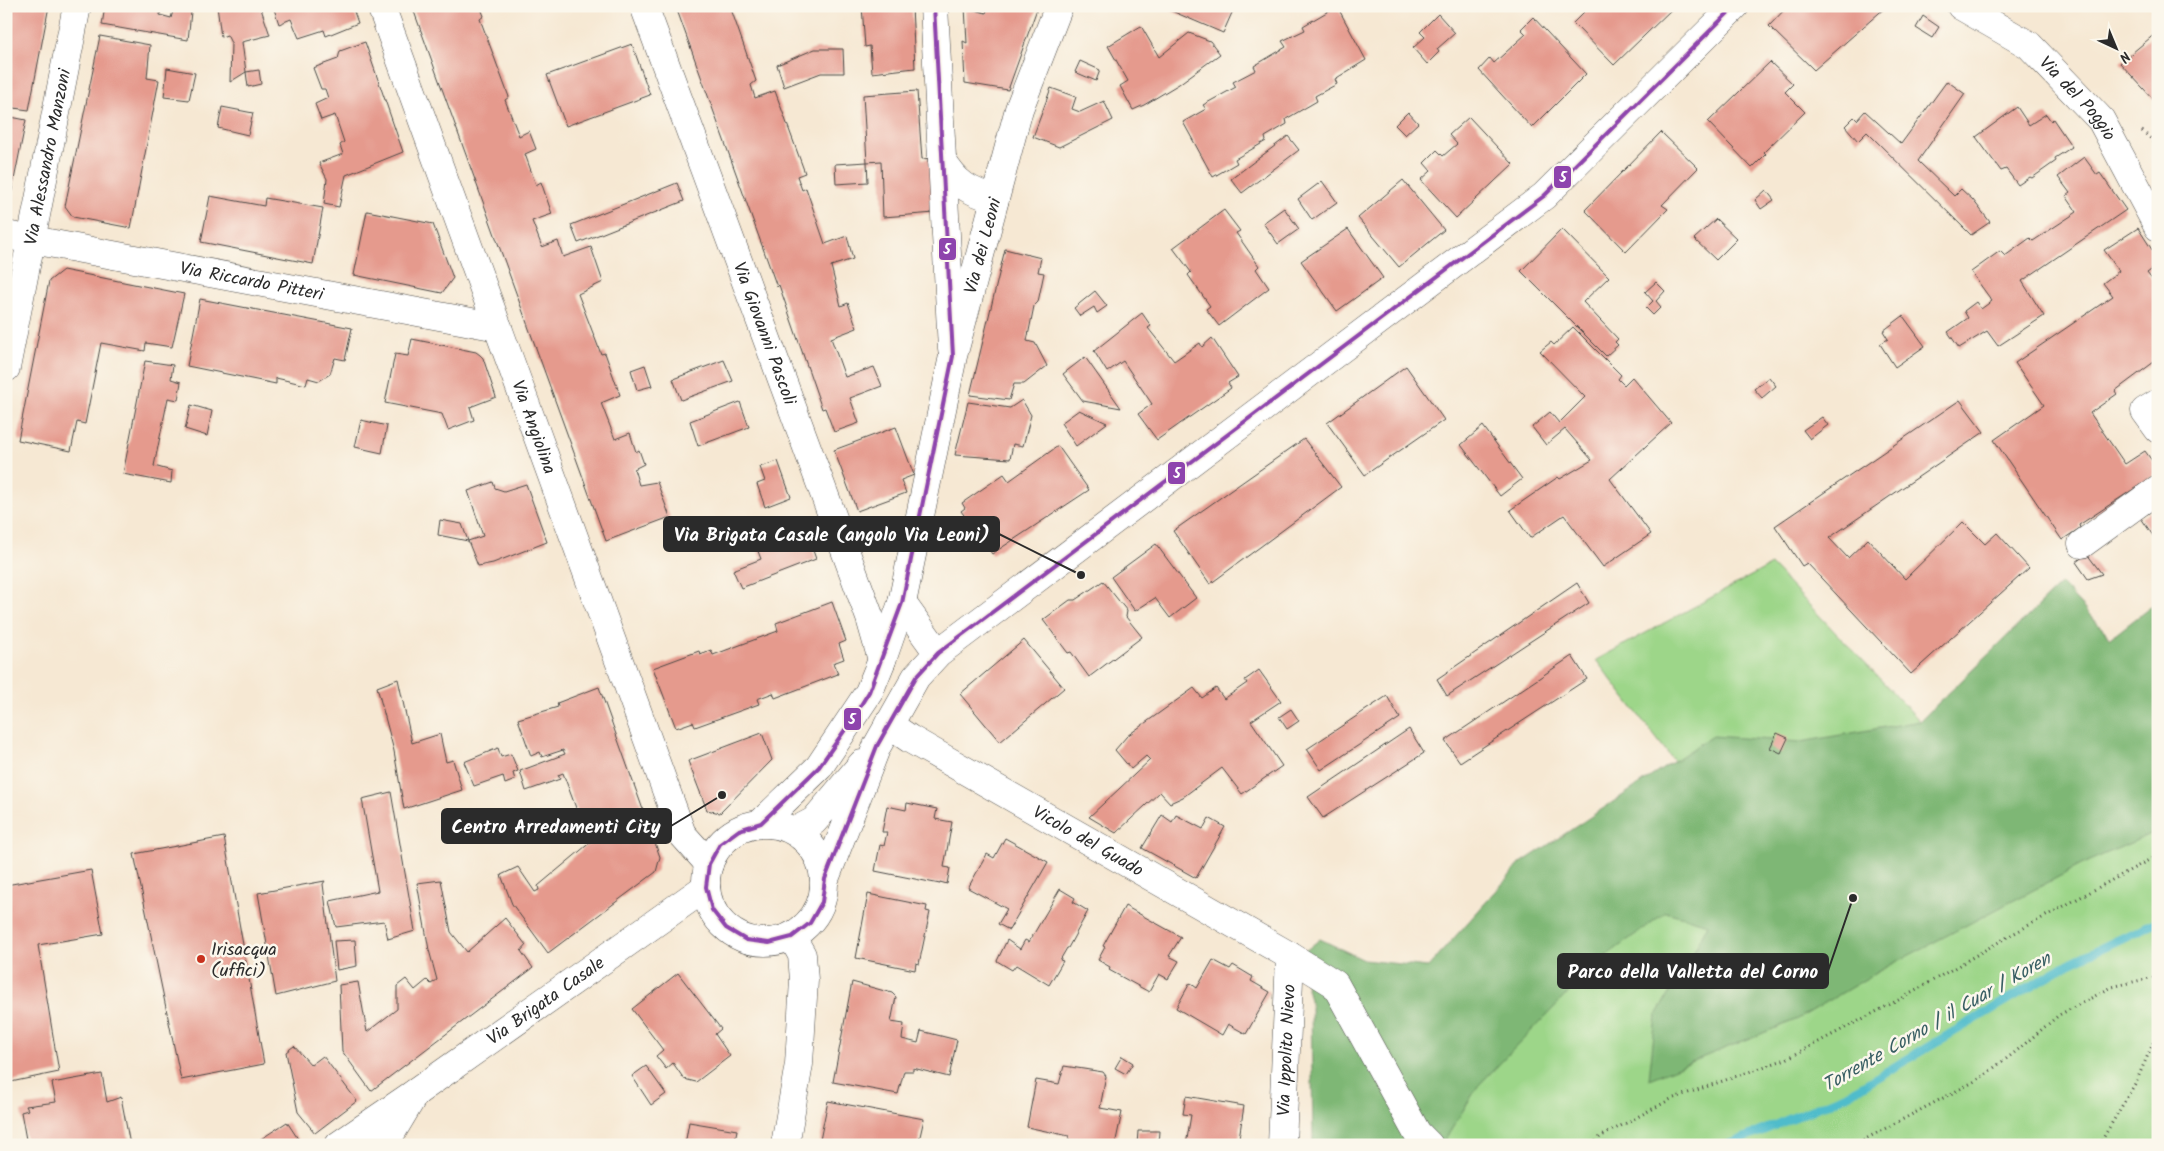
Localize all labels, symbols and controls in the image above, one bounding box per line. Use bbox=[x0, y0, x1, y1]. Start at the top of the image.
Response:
north arrow bbox=[2092, 22, 2142, 72]
text: N bbox=[2113, 46, 2135, 68]
street label: Via del Poggio bbox=[2031, 50, 2123, 147]
street label: Via Alessandro Manzoni bbox=[17, 66, 80, 248]
line badge: 5 bbox=[1553, 165, 1572, 189]
text: 5 bbox=[1558, 167, 1568, 189]
street label: Via dei Leoni bbox=[957, 194, 1011, 297]
line badge: 5 bbox=[938, 237, 957, 261]
text: 5 bbox=[942, 239, 952, 261]
street label: Via Riccardo Pitteri bbox=[177, 255, 326, 310]
street label: Via Giovanni Pascoli bbox=[724, 258, 803, 410]
street label: Via Angiolina bbox=[502, 377, 563, 479]
line badge: 5 bbox=[1167, 461, 1186, 485]
text: 5 bbox=[1172, 463, 1182, 485]
callout: Via Brigata Casale (angolo Via Leoni) bbox=[664, 517, 999, 551]
text: Via Brigata Casale (angolo Via Leoni) bbox=[674, 521, 990, 551]
line badge: 5 bbox=[843, 707, 862, 731]
text: 5 bbox=[847, 709, 857, 731]
street label: Vicolo del Guado bbox=[1027, 799, 1149, 885]
callout: Centro Arredamenti City bbox=[442, 809, 671, 843]
text: Centro Arredamenti City bbox=[451, 813, 661, 843]
place label: Irisacqua (uffici) bbox=[211, 936, 277, 986]
water label: Torrente Corno / il Cuar / Koren bbox=[1817, 944, 2059, 1101]
street label: Via Brigata Casale bbox=[481, 950, 611, 1054]
marker: Irisacqua (uffici) bbox=[195, 953, 207, 965]
callout: Parco della Valletta del Corno bbox=[1558, 954, 1828, 988]
text: Parco della Valletta del Corno bbox=[1568, 958, 1819, 988]
street label: Via Ippolito Nievo bbox=[1270, 984, 1305, 1117]

